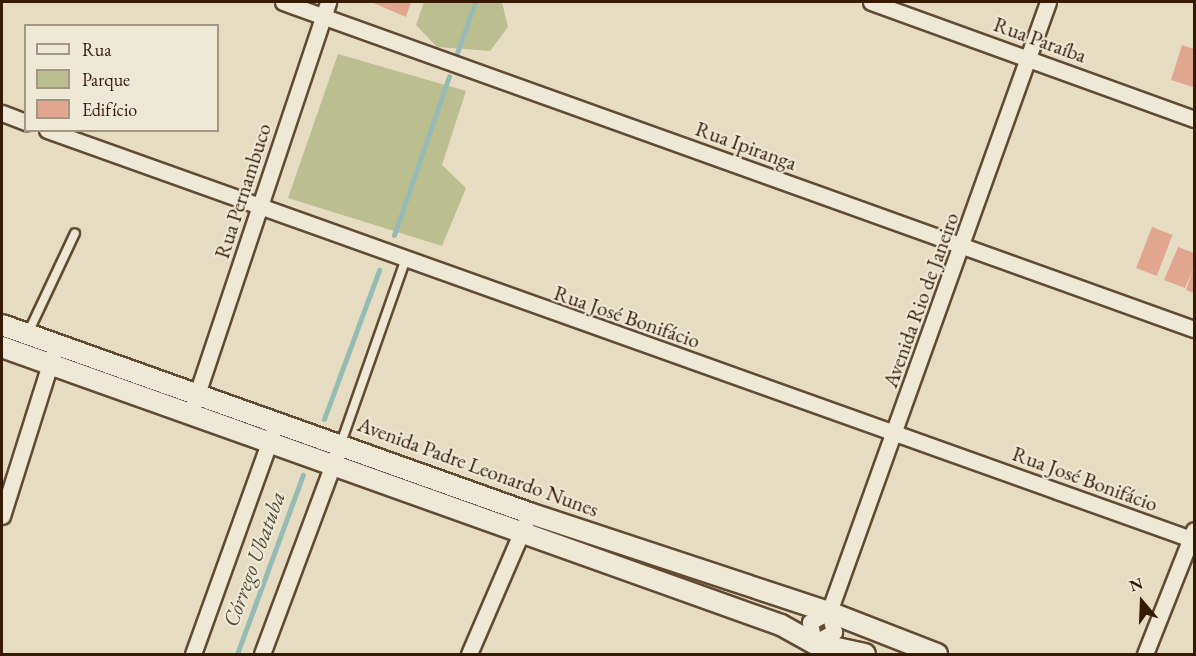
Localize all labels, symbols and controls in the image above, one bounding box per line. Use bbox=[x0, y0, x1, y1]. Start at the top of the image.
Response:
street label: Rua Paraíba bbox=[990, 12, 1090, 68]
legend bbox=[24, 24, 219, 132]
text: Rua bbox=[82, 38, 112, 61]
text: Parque bbox=[82, 68, 130, 91]
text: Edifício bbox=[82, 98, 137, 121]
street label: Rua Ipiranga bbox=[692, 116, 800, 176]
street label: Rua Pernambuco bbox=[209, 120, 277, 262]
street label: Avenida Rio de Janeiro bbox=[878, 209, 964, 391]
street label: Rua José Bonifácio bbox=[551, 280, 703, 354]
street label: Avenida Padre Leonardo Nunes bbox=[354, 412, 602, 522]
street label: Rua José Bonifácio bbox=[1009, 441, 1161, 517]
water label: Córrego Ubatuba bbox=[217, 488, 291, 630]
north arrow bbox=[1112, 572, 1172, 632]
text: N bbox=[1126, 572, 1146, 597]

